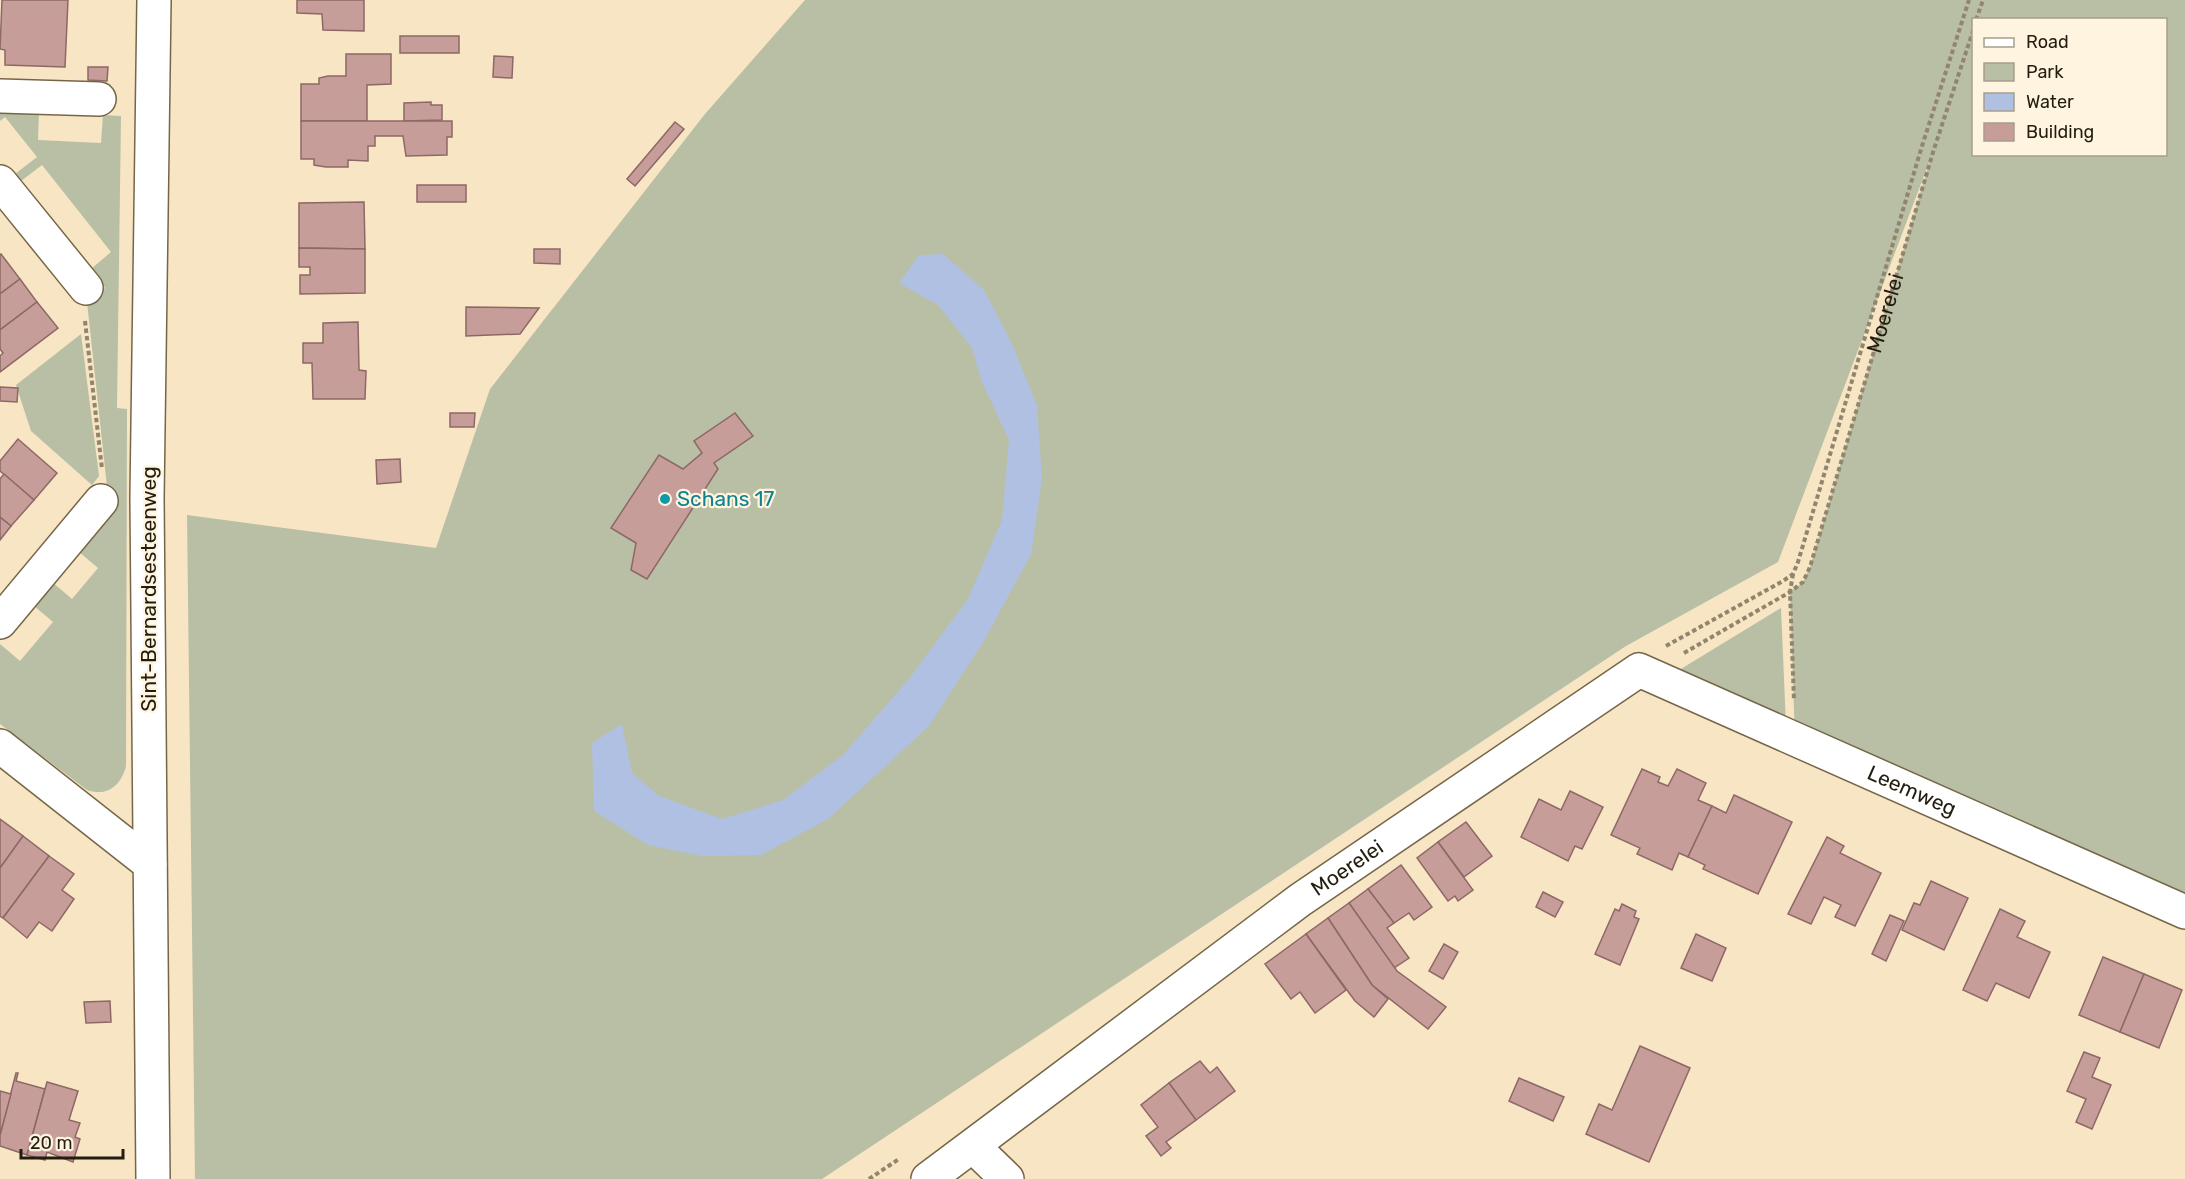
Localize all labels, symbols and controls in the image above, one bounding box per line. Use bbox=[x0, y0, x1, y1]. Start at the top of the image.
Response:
legend bbox=[1972, 18, 2167, 156]
text: Road bbox=[2026, 31, 2069, 53]
text: Park bbox=[2026, 61, 2064, 83]
text: Water bbox=[2026, 91, 2074, 113]
text: Building bbox=[2026, 121, 2094, 143]
street label: Moerelei bbox=[1861, 270, 1908, 356]
street label: Sint-Bernardsesteenweg bbox=[136, 466, 161, 712]
place label: Schans 17 bbox=[677, 486, 775, 511]
marker: Schans 17 bbox=[658, 492, 672, 506]
street label: Leemweg bbox=[1864, 760, 1960, 821]
street label: Moerelei bbox=[1306, 834, 1388, 901]
scale bar bbox=[21, 1122, 123, 1160]
text: 20 m bbox=[30, 1132, 72, 1154]

